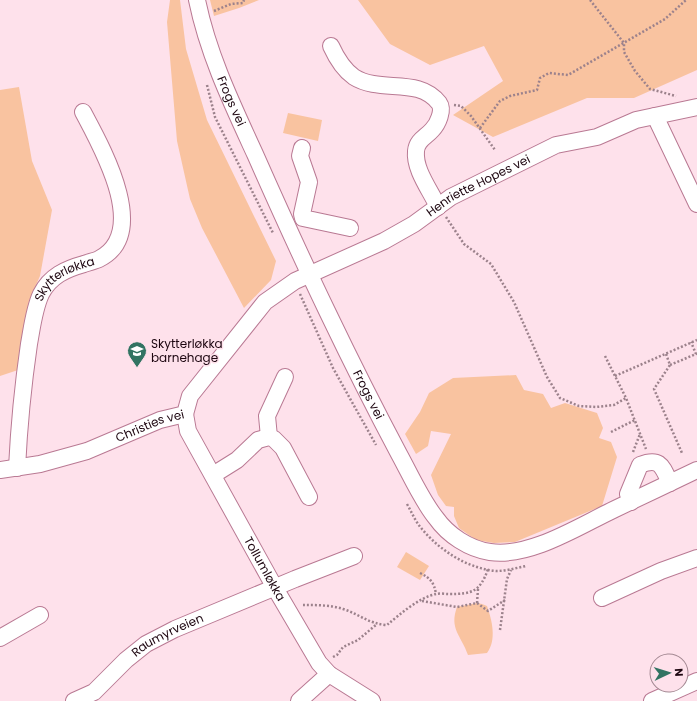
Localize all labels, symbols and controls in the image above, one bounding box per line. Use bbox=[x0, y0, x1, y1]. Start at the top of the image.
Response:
street label: Frogs vei bbox=[213, 73, 250, 129]
street label: Henriette Hopes vei bbox=[423, 150, 533, 220]
street label: Skytterløkka bbox=[30, 252, 96, 304]
place label: Skytterløkka barnehage bbox=[151, 335, 223, 366]
school or university icon: Skytterløkka barnehage bbox=[126, 340, 148, 368]
street label: Frogs vei bbox=[349, 367, 388, 422]
street label: Christies vei bbox=[113, 406, 186, 446]
street label: Tollumløkka bbox=[240, 533, 290, 604]
street label: Raumyrveien bbox=[128, 609, 206, 660]
north arrow bbox=[649, 653, 689, 693]
text: N bbox=[671, 668, 687, 677]

